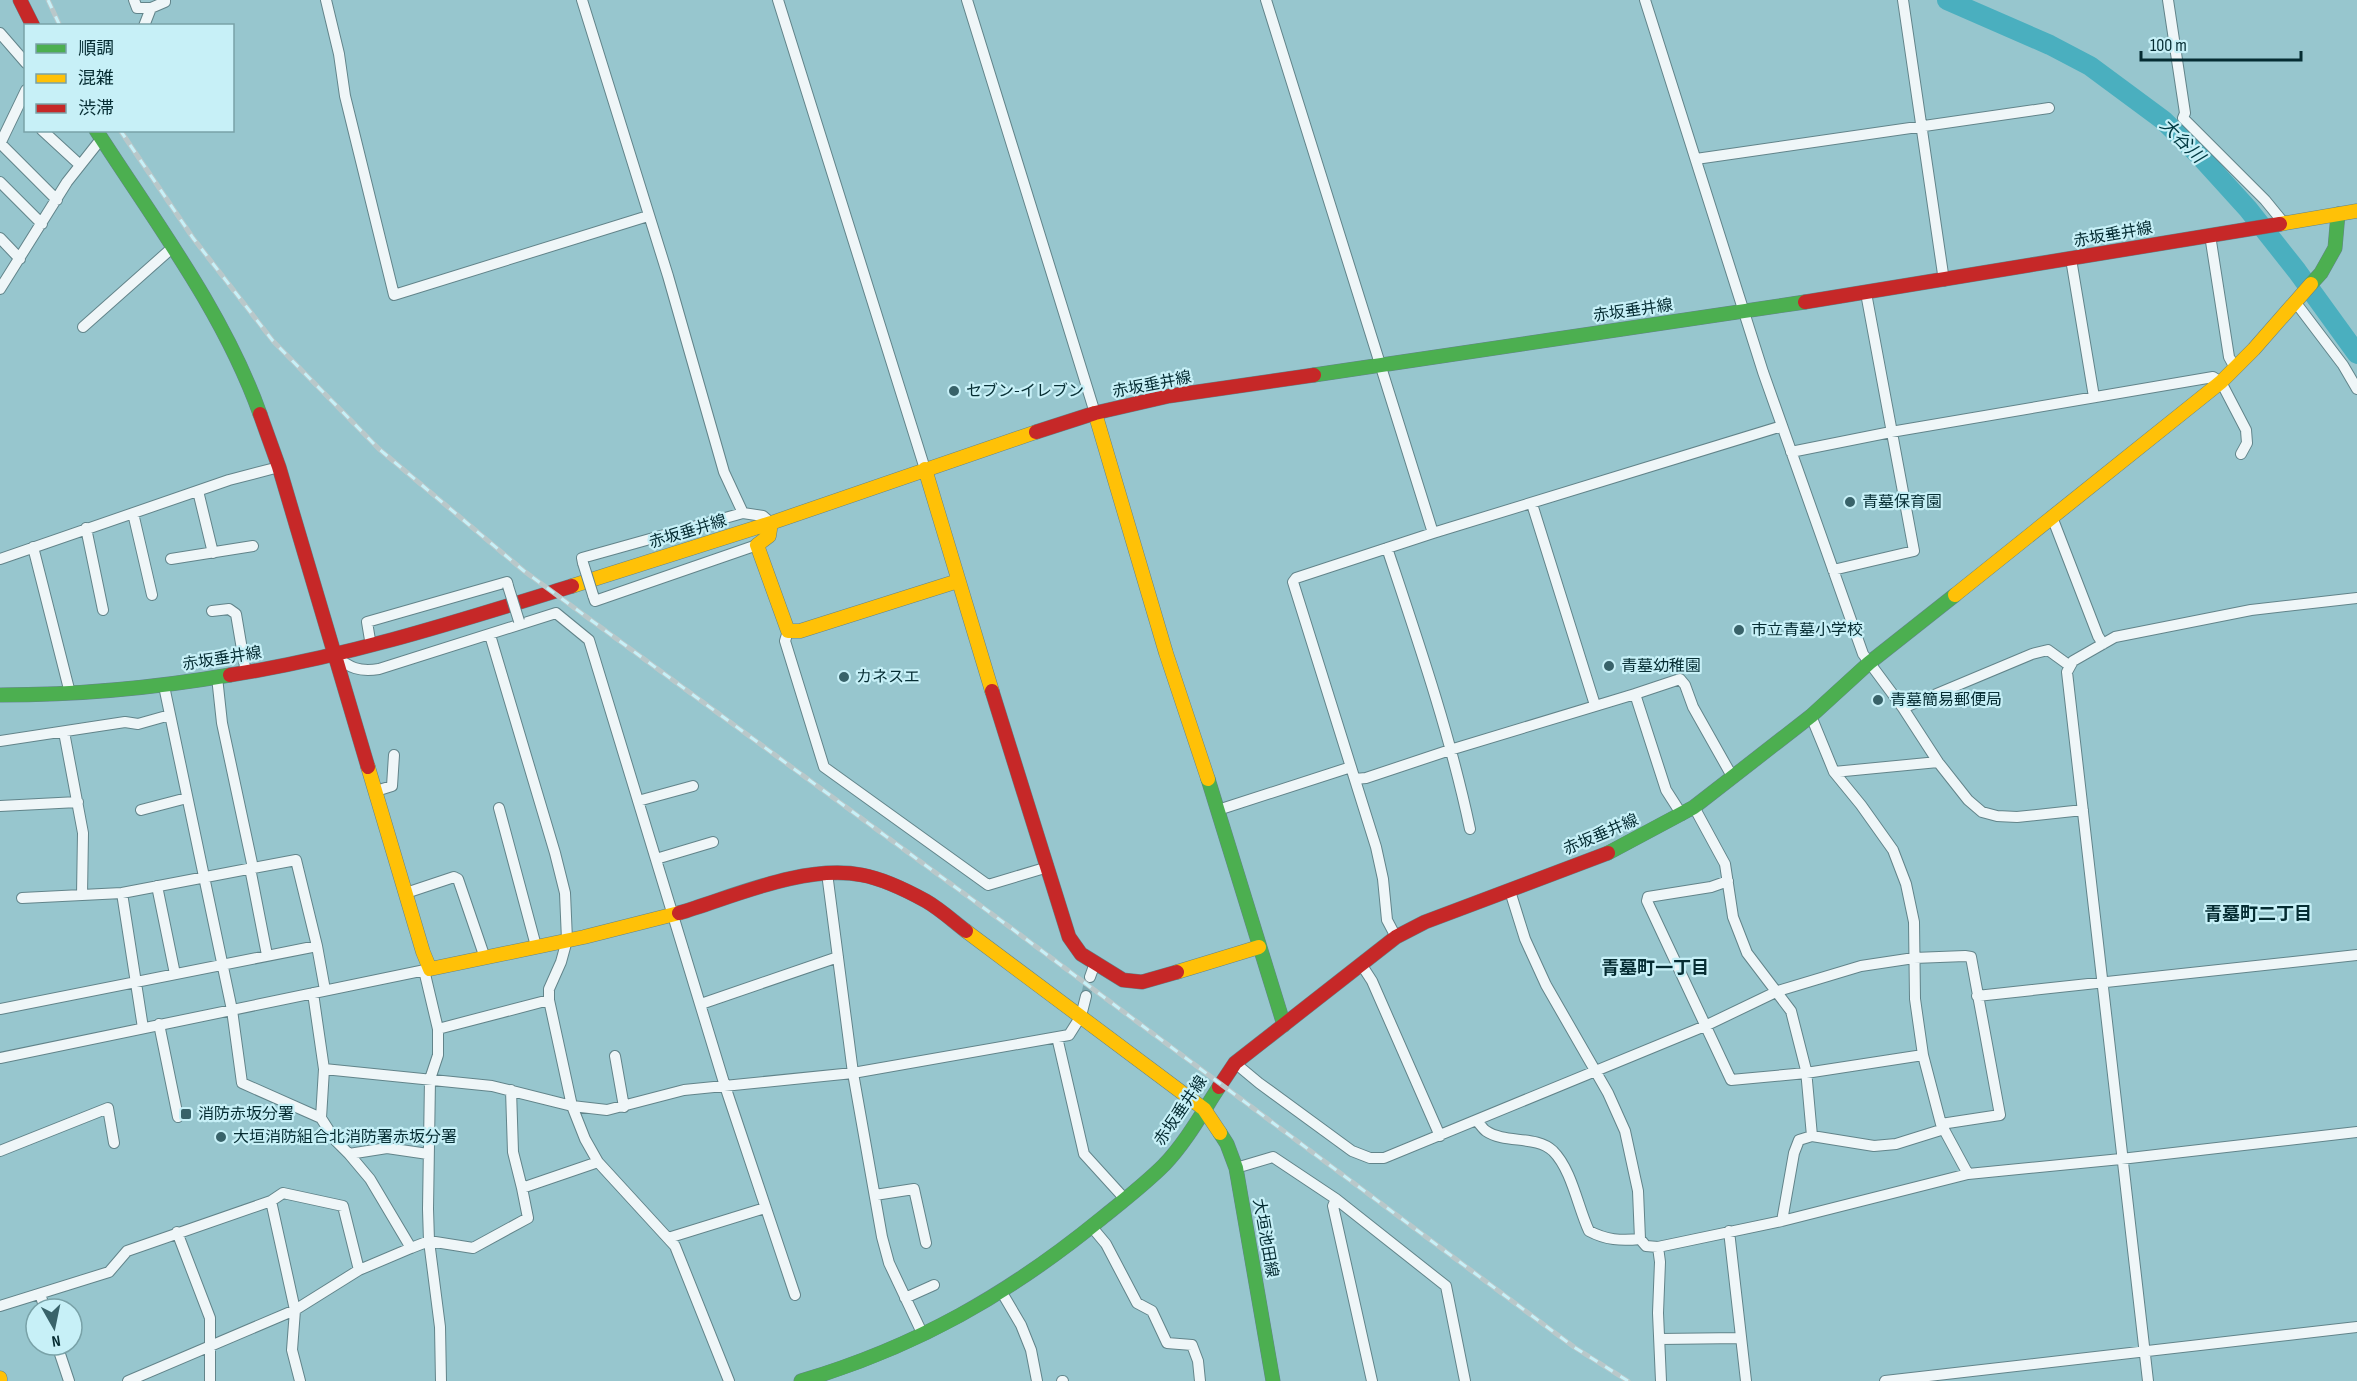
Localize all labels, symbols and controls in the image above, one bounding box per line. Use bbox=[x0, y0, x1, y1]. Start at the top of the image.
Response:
legend bbox=[24, 24, 234, 132]
scale bar bbox=[2141, 24, 2302, 62]
text: 100 m bbox=[2150, 35, 2187, 56]
text: 順調 bbox=[78, 38, 114, 59]
text: 混雑 bbox=[78, 68, 114, 89]
text: 渋滞 bbox=[78, 98, 114, 119]
water label: 大谷川 bbox=[2155, 114, 2210, 169]
street label: 赤坂垂井線 bbox=[2072, 219, 2154, 251]
street label: 赤坂垂井線 bbox=[1592, 296, 1674, 326]
street label: 赤坂垂井線 bbox=[1111, 368, 1193, 402]
place label: セブン-イレブン bbox=[966, 382, 1084, 401]
marker: セブン-イレブン bbox=[947, 384, 961, 398]
place label: 青墓保育園 bbox=[1862, 493, 1942, 512]
marker: 青墓保育園 bbox=[1843, 495, 1857, 509]
street label: 赤坂垂井線 bbox=[647, 511, 729, 553]
place label: 市立青墓小学校 bbox=[1751, 621, 1863, 640]
marker: 市立青墓小学校 bbox=[1732, 623, 1746, 637]
street label: 赤坂垂井線 bbox=[181, 643, 263, 675]
place label: 青墓幼稚園 bbox=[1621, 657, 1701, 676]
marker: 青墓幼稚園 bbox=[1602, 659, 1616, 673]
place label: カネスエ bbox=[856, 668, 920, 687]
marker: カネスエ bbox=[837, 670, 851, 684]
place label: 青墓簡易郵便局 bbox=[1890, 691, 2002, 710]
marker: 青墓簡易郵便局 bbox=[1871, 693, 1885, 707]
street label: 赤坂垂井線 bbox=[1560, 811, 1642, 859]
district label: 青墓町二丁目 bbox=[2204, 904, 2312, 925]
district label: 青墓町一丁目 bbox=[1601, 958, 1709, 979]
street label: 赤坂垂井線 bbox=[1151, 1073, 1211, 1149]
place label: 消防赤坂分署 bbox=[198, 1105, 294, 1124]
marker: 消防赤坂分署 bbox=[179, 1107, 193, 1121]
place label: 大垣消防組合北消防署赤坂分署 bbox=[233, 1128, 457, 1147]
marker: 大垣消防組合北消防署赤坂分署 bbox=[214, 1130, 228, 1144]
street label: 大垣池田線 bbox=[1249, 1197, 1281, 1279]
north arrow bbox=[24, 1297, 84, 1357]
text: N bbox=[50, 1330, 62, 1350]

